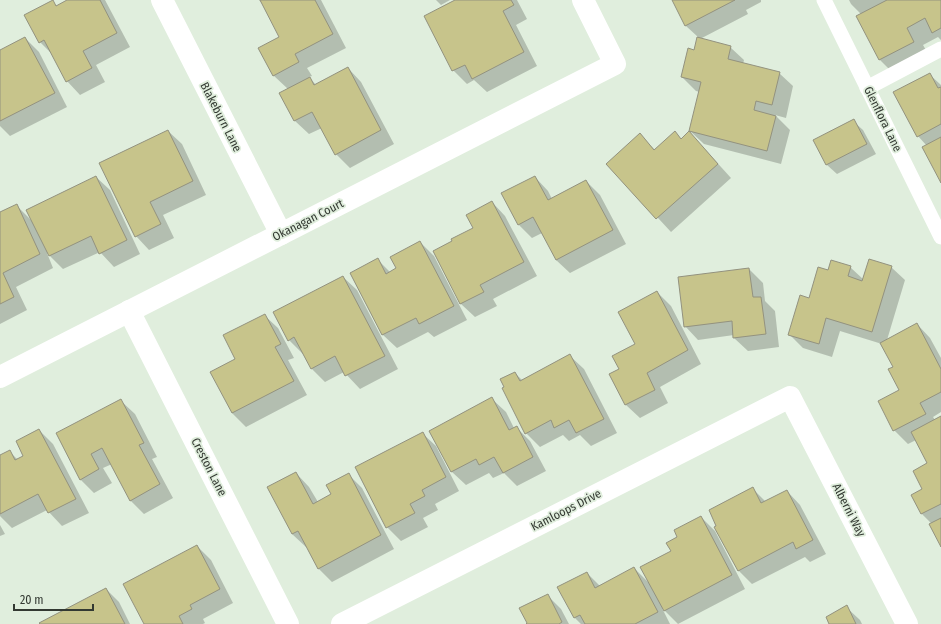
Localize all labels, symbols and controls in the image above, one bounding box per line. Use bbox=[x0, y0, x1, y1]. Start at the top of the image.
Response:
street label: Blakeburn Lane bbox=[197, 80, 245, 154]
street label: Glenflora Lane bbox=[861, 84, 905, 154]
street label: Okanagan Court bbox=[270, 196, 346, 244]
street label: Creston Lane bbox=[188, 436, 230, 498]
street label: Alberni Way bbox=[830, 481, 869, 540]
street label: Kamloops Drive bbox=[529, 486, 603, 534]
scale bar bbox=[14, 586, 93, 612]
text: 20 m bbox=[20, 593, 44, 607]

